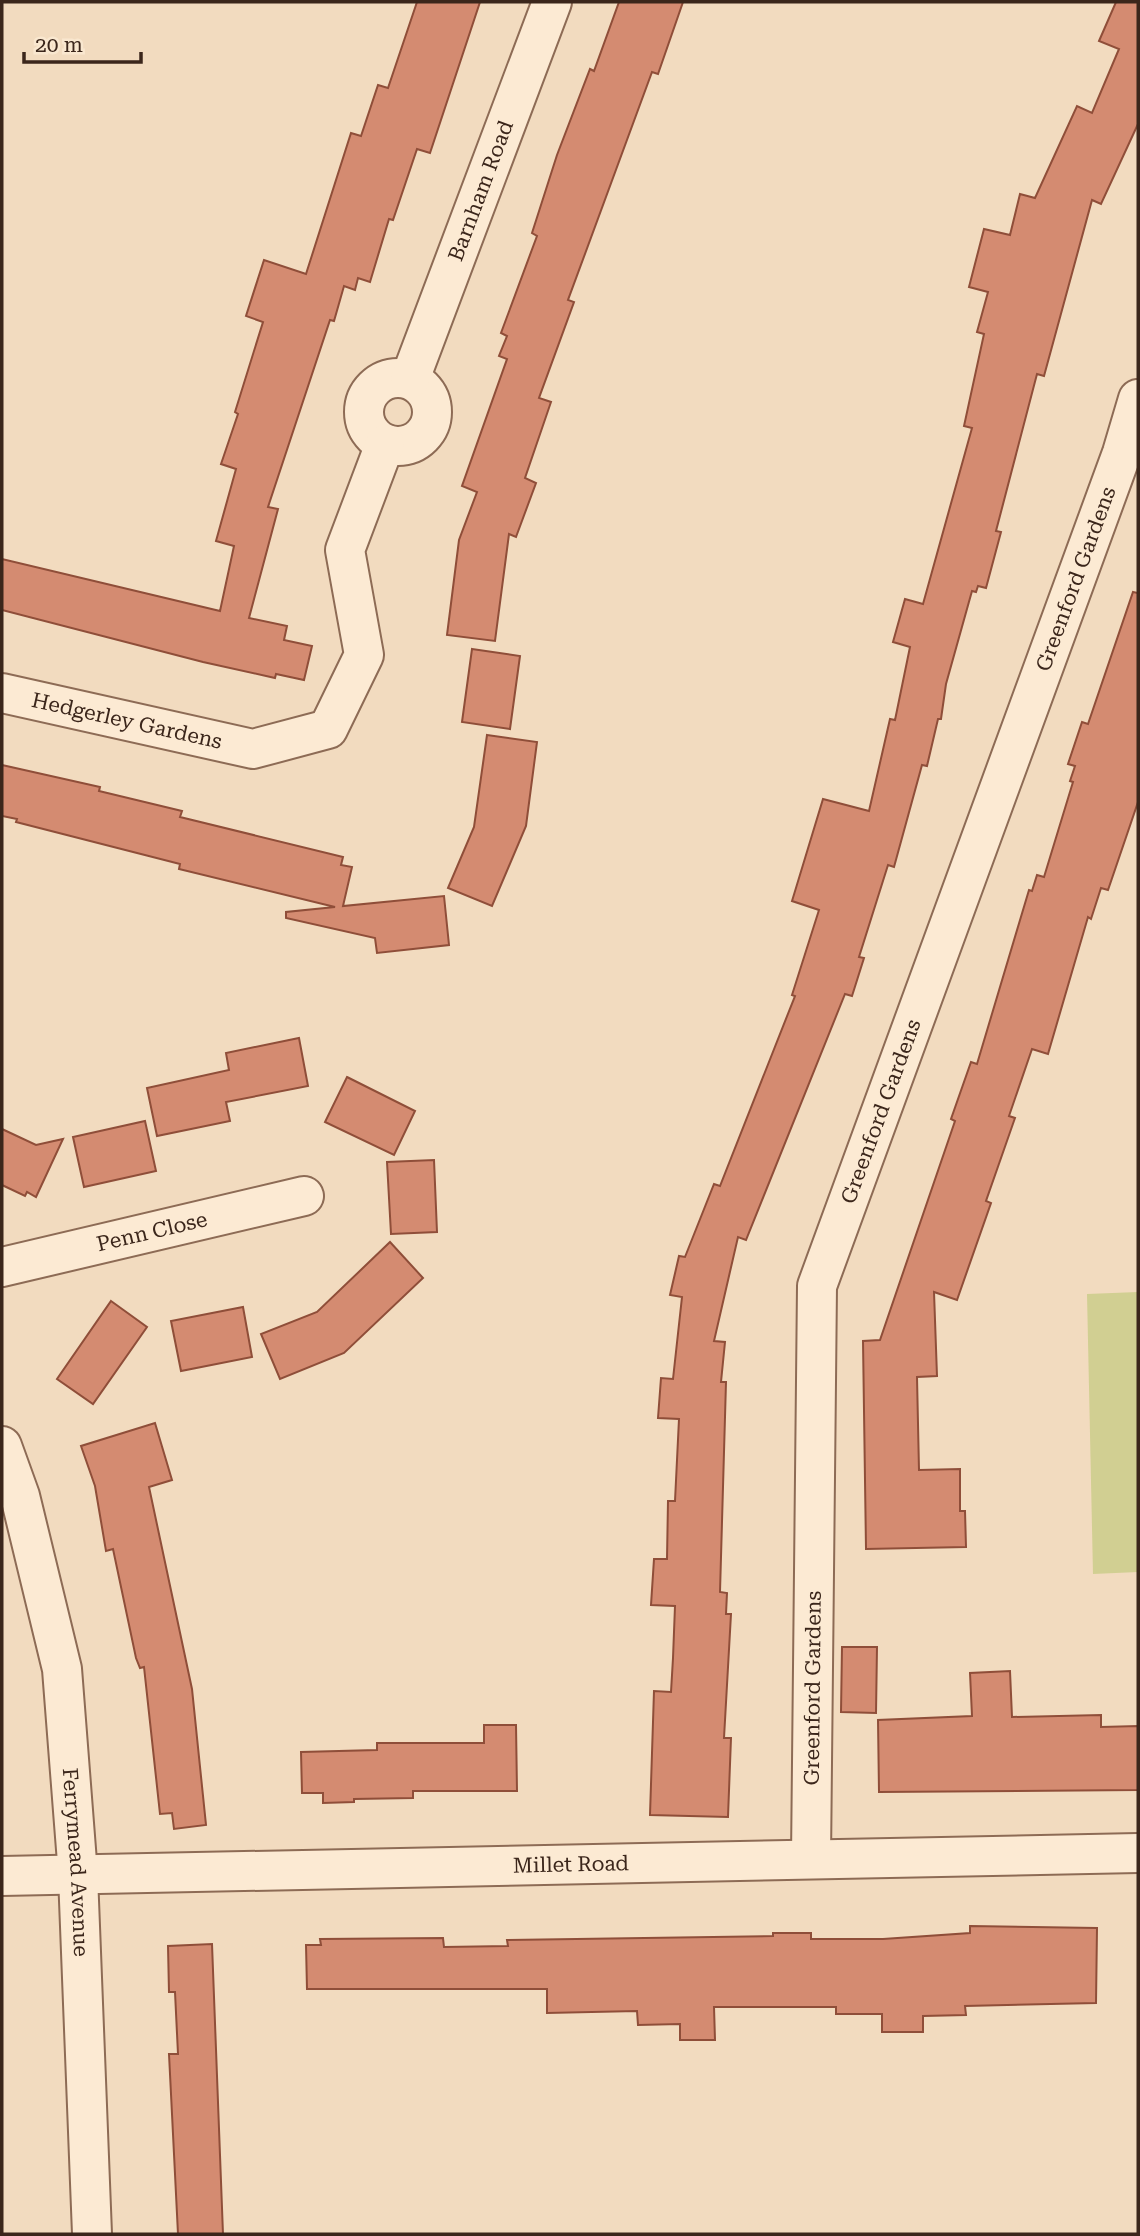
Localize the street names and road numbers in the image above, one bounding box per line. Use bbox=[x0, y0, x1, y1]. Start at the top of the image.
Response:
street label: Barnham Road bbox=[443, 117, 518, 265]
street label: Greenford Gardens bbox=[1031, 483, 1121, 675]
street label: Hedgerley Gardens bbox=[29, 688, 225, 754]
street label: Greenford Gardens bbox=[836, 1016, 926, 1207]
street label: Penn Close bbox=[94, 1207, 210, 1256]
street label: Greenford Gardens bbox=[800, 1590, 826, 1786]
street label: Ferrymead Avenue bbox=[58, 1767, 93, 1957]
street label: Millet Road bbox=[513, 1851, 630, 1878]

